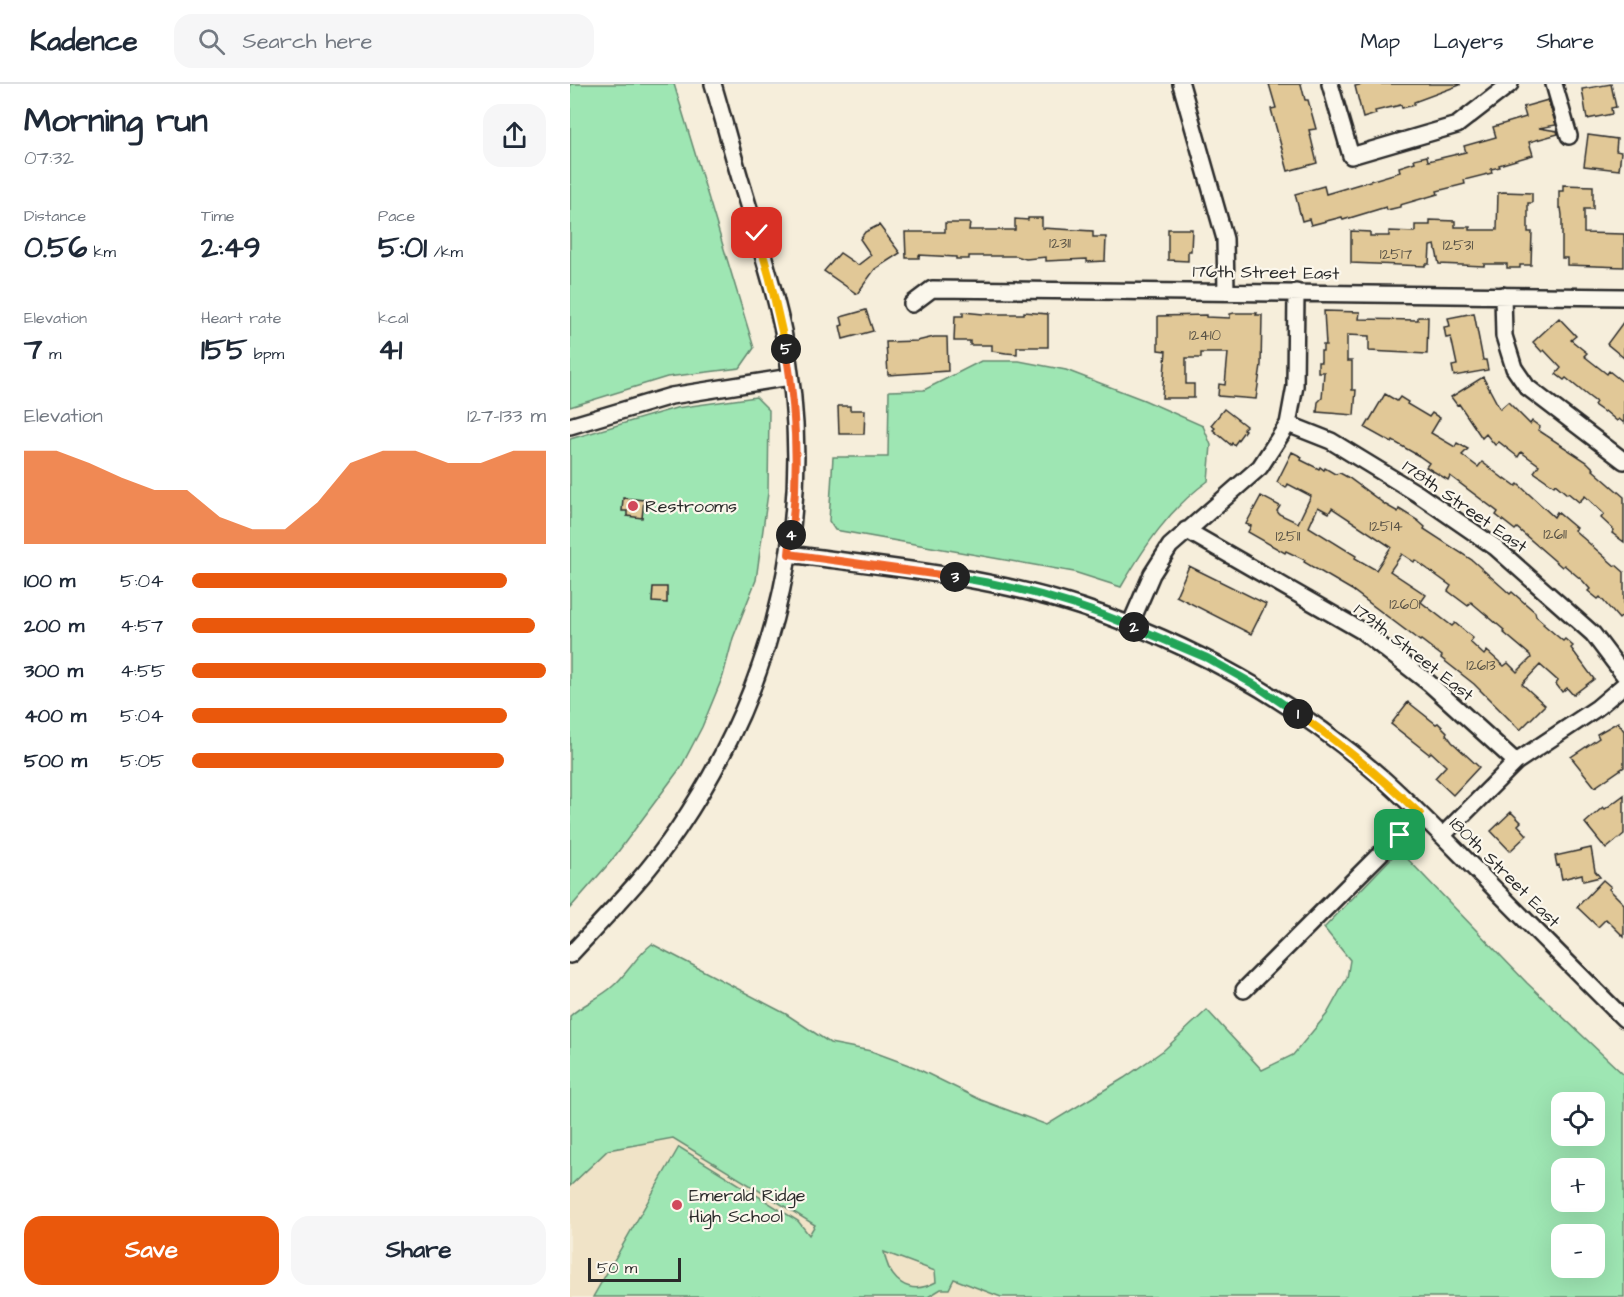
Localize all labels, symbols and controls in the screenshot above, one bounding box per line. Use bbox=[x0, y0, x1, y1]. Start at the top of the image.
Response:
search box bbox=[174, 14, 594, 68]
text: Kadence bbox=[30, 22, 138, 61]
icon: search bbox=[195, 25, 228, 58]
text: Search here bbox=[243, 26, 372, 57]
text: Map bbox=[1360, 27, 1400, 56]
text: Layers bbox=[1433, 27, 1503, 56]
text: Share bbox=[1536, 27, 1594, 56]
text: Morning run bbox=[24, 98, 208, 144]
button: share bbox=[483, 104, 546, 167]
text: 07:32 bbox=[24, 144, 74, 172]
text: Distance bbox=[24, 205, 86, 227]
text: Time bbox=[201, 205, 235, 227]
text: Pace bbox=[378, 205, 415, 227]
pin bbox=[731, 207, 782, 258]
icon: check bbox=[740, 216, 773, 249]
text: 0.56 bbox=[24, 227, 87, 269]
text: 2:49 bbox=[201, 227, 261, 269]
text: 5:01 bbox=[378, 227, 427, 269]
house number: 12311 bbox=[1049, 233, 1071, 254]
house number: 12531 bbox=[1443, 235, 1473, 256]
text: km bbox=[87, 241, 116, 263]
text: /km bbox=[427, 241, 463, 263]
house number: 12517 bbox=[1380, 244, 1412, 265]
street label: 176th Street East bbox=[1192, 259, 1340, 286]
text: Elevation bbox=[24, 307, 87, 329]
text: Heart rate bbox=[201, 307, 281, 329]
text: kcal bbox=[378, 307, 409, 329]
house number: 12410 bbox=[1189, 325, 1222, 346]
text: 7 bbox=[24, 329, 42, 371]
text: 155 bbox=[201, 329, 247, 371]
text: 41 bbox=[378, 329, 402, 371]
pin: 5 bbox=[771, 334, 801, 364]
text: 5 bbox=[780, 338, 792, 360]
text: m bbox=[42, 343, 61, 365]
text: bpm bbox=[247, 343, 284, 365]
text: Elevation bbox=[24, 402, 103, 430]
text: 127–133 m bbox=[467, 402, 546, 430]
street label: 178th Street East bbox=[1397, 454, 1533, 559]
place label: Restrooms bbox=[645, 494, 737, 519]
marker: Restrooms bbox=[626, 499, 640, 513]
house number: 12514 bbox=[1369, 516, 1403, 537]
pin: 4 bbox=[776, 520, 806, 550]
text: 4 bbox=[786, 524, 796, 546]
house number: 12611 bbox=[1543, 524, 1567, 545]
house number: 12511 bbox=[1276, 526, 1301, 547]
pin: 3 bbox=[940, 562, 970, 592]
text: 3 bbox=[951, 566, 959, 588]
text: 100 m bbox=[24, 567, 75, 595]
text: 5:04 bbox=[120, 567, 164, 595]
house number: 12601 bbox=[1389, 594, 1421, 615]
street label: 179th Street East bbox=[1349, 598, 1479, 708]
text: 200 m bbox=[24, 612, 84, 640]
text: 4:57 bbox=[120, 612, 163, 640]
pin: 2 bbox=[1119, 612, 1149, 642]
text: 2 bbox=[1129, 616, 1139, 638]
house number: 12613 bbox=[1466, 655, 1496, 676]
text: 300 m bbox=[24, 657, 83, 685]
text: 4:55 bbox=[120, 657, 165, 685]
pin: 1 bbox=[1283, 699, 1313, 729]
text: 400 m bbox=[24, 702, 86, 730]
text: 5:04 bbox=[120, 702, 164, 730]
text: 1 bbox=[1297, 703, 1299, 725]
text: 500 m bbox=[24, 747, 87, 775]
text: 5:05 bbox=[120, 747, 164, 775]
pin bbox=[1374, 809, 1425, 860]
street label: 180th Street East bbox=[1444, 811, 1566, 934]
icon: arrive bbox=[1383, 818, 1416, 851]
map controls bbox=[1551, 1092, 1605, 1278]
button: locate bbox=[1551, 1092, 1605, 1146]
button: + bbox=[1551, 1158, 1605, 1212]
place label: Emerald Ridge High School bbox=[689, 1183, 806, 1230]
marker: Emerald Ridge High School bbox=[670, 1198, 684, 1212]
button: Save bbox=[24, 1216, 279, 1285]
button: Share bbox=[291, 1216, 546, 1285]
button: − bbox=[1551, 1224, 1605, 1278]
scale bar bbox=[588, 1255, 681, 1282]
text: 50 m bbox=[597, 1257, 637, 1279]

